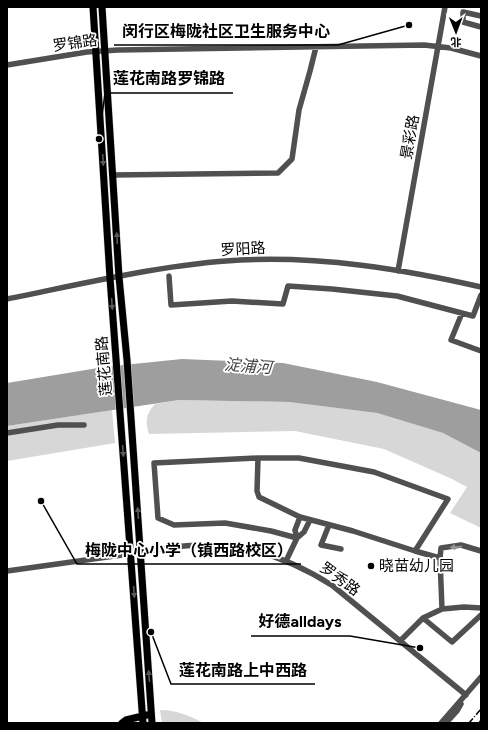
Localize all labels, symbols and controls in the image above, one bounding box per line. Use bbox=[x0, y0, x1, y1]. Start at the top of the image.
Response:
north arrow bbox=[436, 12, 476, 52]
callout: 闵行区梅陇社区卫生服务中心 bbox=[114, 17, 338, 45]
text: 闵行区梅陇社区卫生服务中心 bbox=[122, 22, 330, 41]
street label: 罗锦路 bbox=[51, 31, 99, 55]
text: 北 bbox=[451, 35, 462, 48]
callout: 莲花南路罗锦路 bbox=[105, 65, 233, 93]
text: 莲花南路罗锦路 bbox=[113, 69, 225, 88]
street label: 景彩路 bbox=[397, 113, 423, 161]
one-way arrow bbox=[100, 154, 107, 166]
one-way arrow bbox=[113, 232, 120, 244]
street label: 罗阳路 bbox=[220, 239, 266, 259]
one-way arrow bbox=[109, 298, 116, 310]
street label: 莲花南路 bbox=[92, 335, 116, 397]
water label: 淀浦河 bbox=[223, 355, 276, 377]
one-way arrow bbox=[120, 445, 127, 457]
one-way arrow bbox=[134, 507, 141, 519]
callout: 梅陇中心小学（镇西路校区） bbox=[77, 536, 301, 564]
text: 梅陇中心小学（镇西路校区） bbox=[85, 541, 293, 560]
one-way arrow bbox=[450, 543, 463, 550]
place label: 晓苗幼儿园 bbox=[379, 557, 454, 575]
street label: 罗秀路 bbox=[317, 558, 363, 600]
marker: 晓苗幼儿园 bbox=[366, 561, 376, 571]
one-way arrow bbox=[130, 586, 137, 598]
callout: 好德alldays bbox=[251, 608, 350, 636]
text: 好德alldays bbox=[259, 612, 342, 631]
callout: 莲花南路上中西路 bbox=[171, 656, 315, 684]
text: 莲花南路上中西路 bbox=[179, 661, 307, 680]
one-way arrow bbox=[145, 670, 152, 682]

